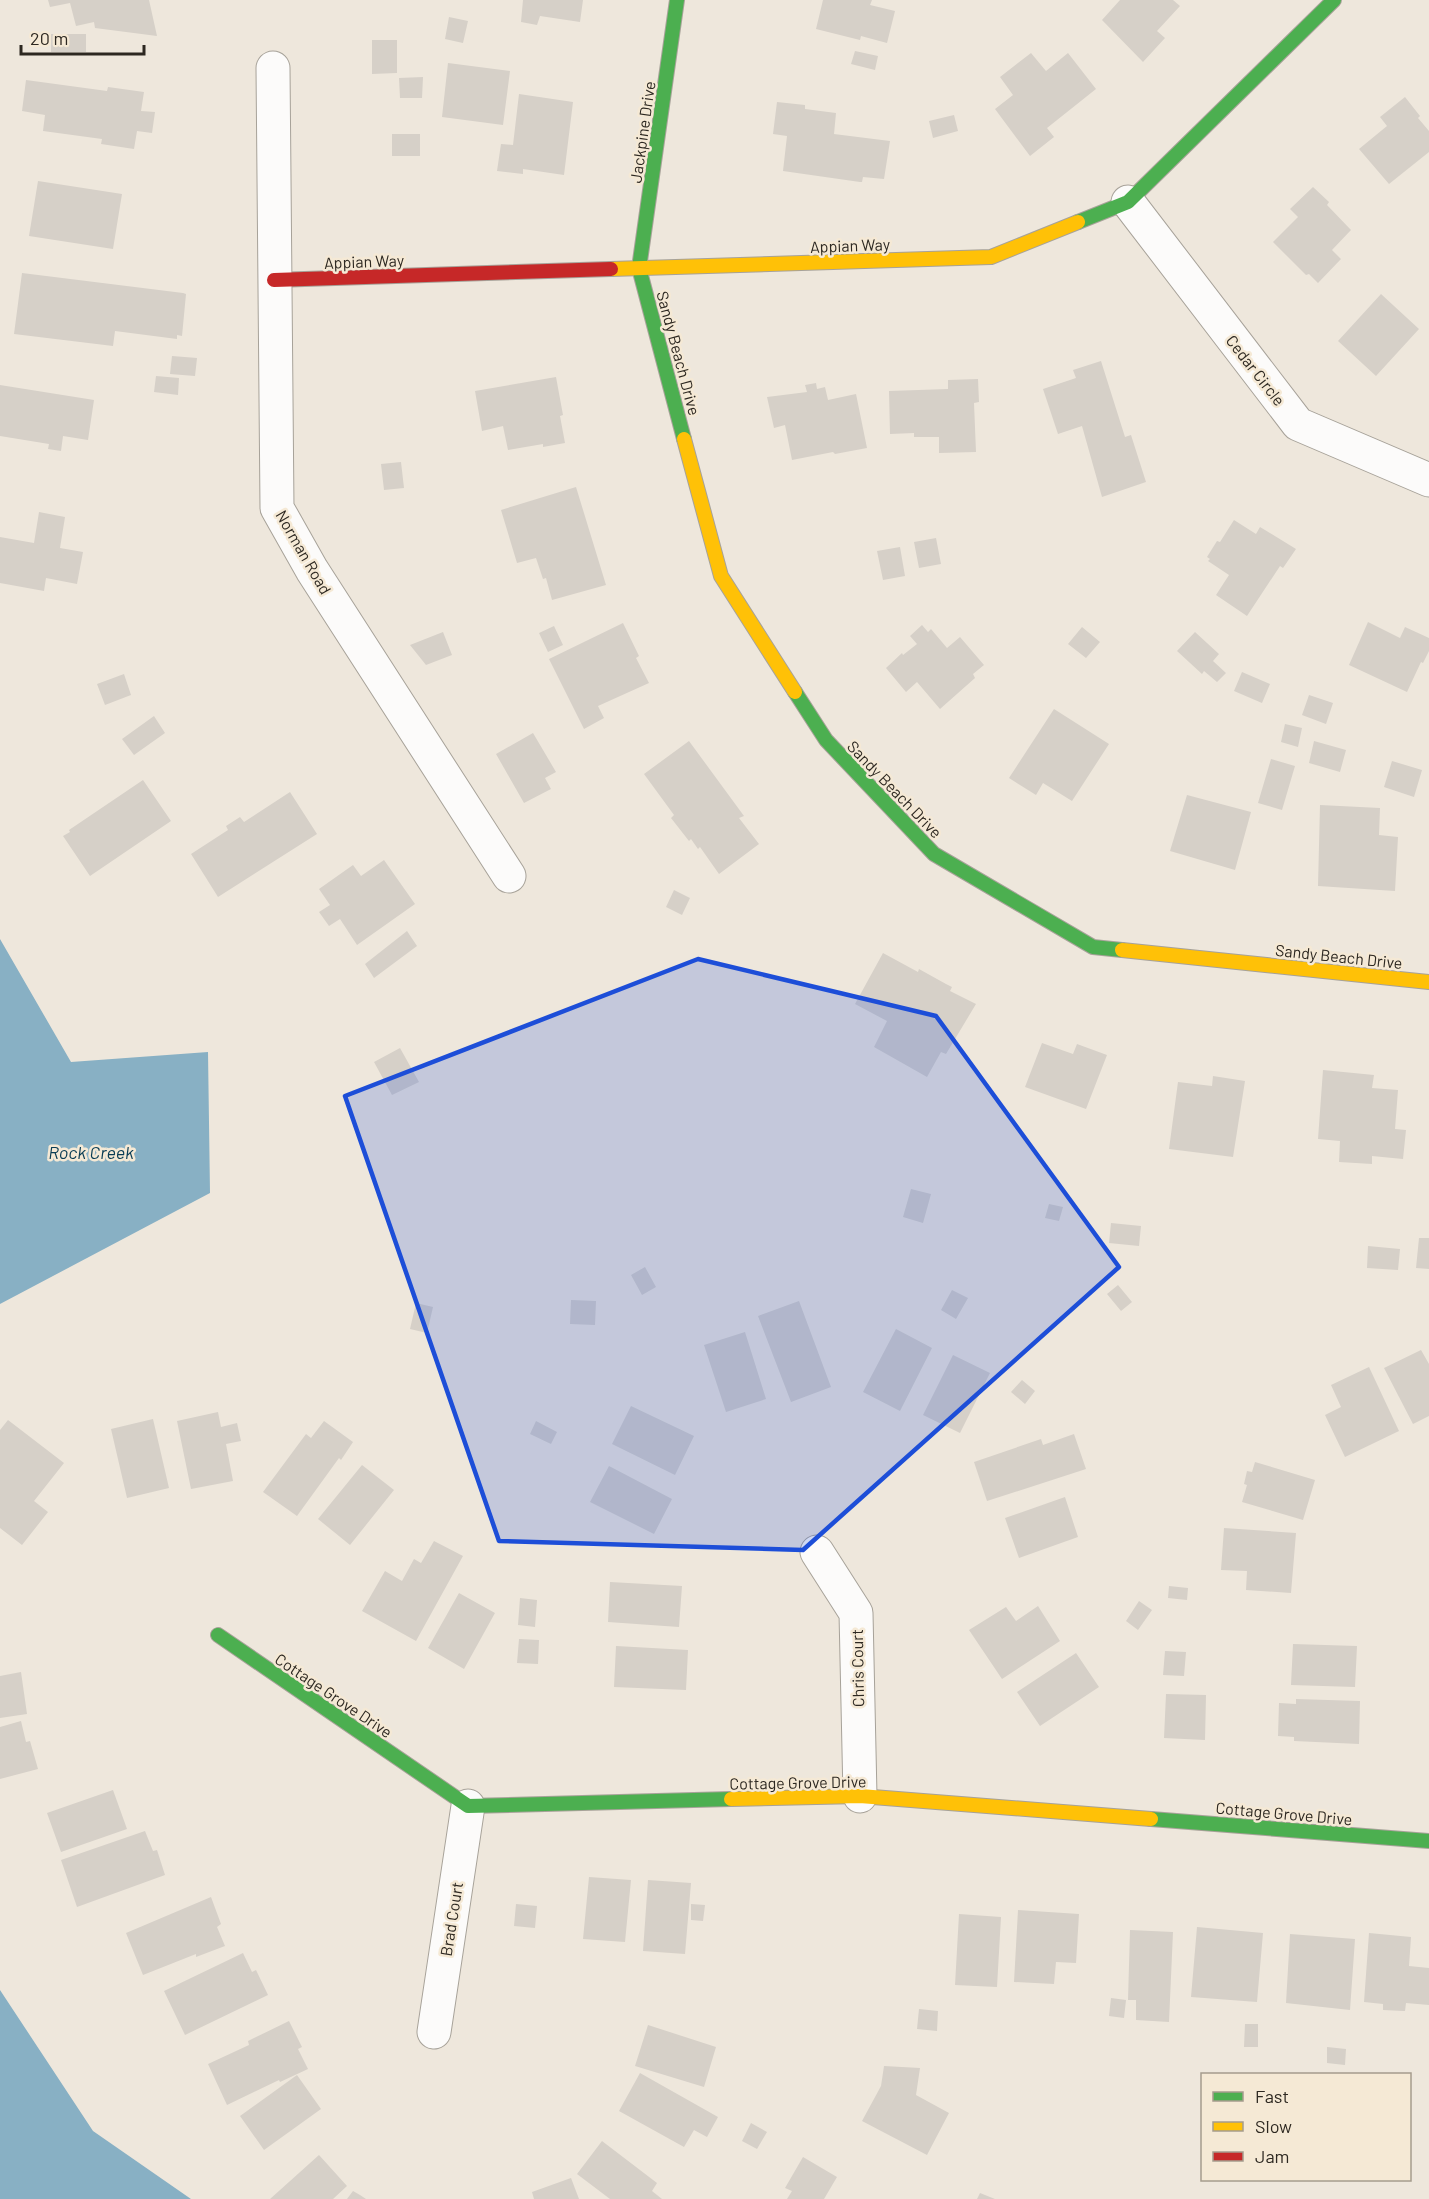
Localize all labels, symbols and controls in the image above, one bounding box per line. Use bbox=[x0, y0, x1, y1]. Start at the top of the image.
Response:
scale bar bbox=[21, 18, 144, 56]
text: 20 m bbox=[30, 27, 68, 49]
street label: Jackpine Drive bbox=[625, 80, 659, 184]
street label: Appian Way bbox=[810, 234, 891, 256]
street label: Appian Way bbox=[324, 250, 405, 272]
street label: Sandy Beach Drive bbox=[653, 289, 705, 417]
street label: Cedar Circle bbox=[1223, 331, 1289, 409]
street label: Norman Road bbox=[272, 507, 336, 597]
street label: Sandy Beach Drive bbox=[844, 736, 946, 842]
street label: Sandy Beach Drive bbox=[1274, 940, 1404, 972]
water label: Rock Creek bbox=[48, 1141, 134, 1163]
street label: Chris Court bbox=[847, 1629, 867, 1707]
street label: Cottage Grove Drive bbox=[272, 1649, 396, 1741]
street label: Cottage Grove Drive bbox=[729, 1771, 867, 1793]
street label: Cottage Grove Drive bbox=[1215, 1798, 1353, 1828]
street label: Brad Court bbox=[436, 1881, 466, 1957]
legend bbox=[1201, 2073, 1411, 2181]
text: Fast bbox=[1255, 2085, 1289, 2107]
text: Slow bbox=[1255, 2115, 1292, 2137]
text: Jam bbox=[1255, 2145, 1289, 2167]

